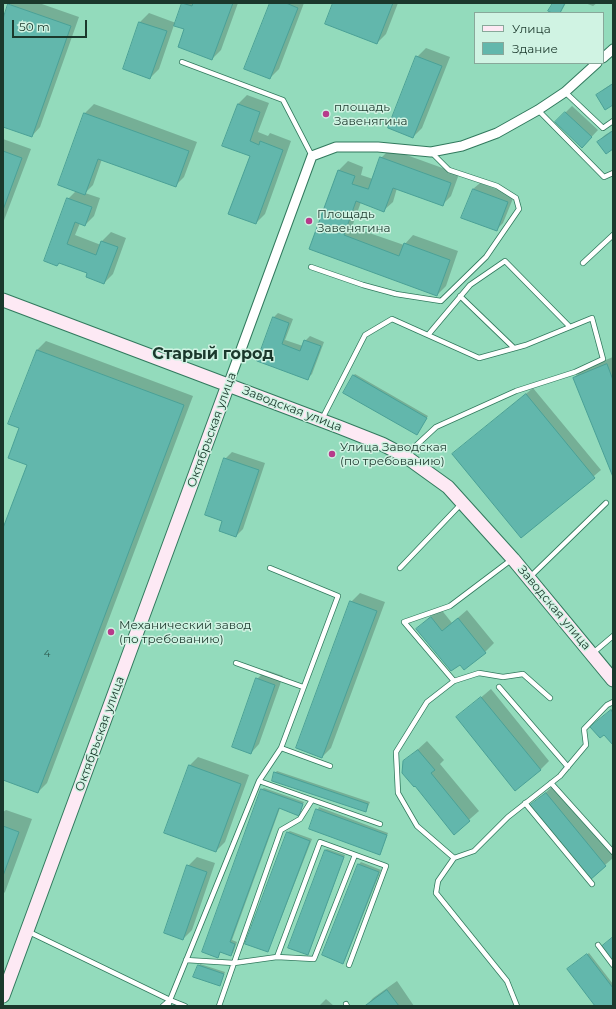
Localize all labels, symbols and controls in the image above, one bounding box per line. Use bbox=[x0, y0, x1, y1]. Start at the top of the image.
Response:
scale bar bbox=[14, 12, 89, 38]
legend bbox=[474, 12, 604, 64]
text: 50 m bbox=[19, 19, 50, 34]
text: Улица bbox=[512, 21, 551, 36]
text: Здание bbox=[512, 41, 558, 56]
place label: площадь Завенягина bbox=[334, 100, 408, 128]
marker: площадь Завенягина bbox=[321, 109, 331, 119]
place label: Площадь Завенягина bbox=[317, 207, 391, 235]
marker: Площадь Завенягина bbox=[304, 216, 314, 226]
district label: Старый город bbox=[152, 344, 274, 364]
street label: Октябрьская улица bbox=[184, 371, 240, 489]
street label: Заводская улица bbox=[240, 383, 344, 435]
place label: Улица Заводская (по требованию) bbox=[340, 440, 447, 468]
marker: Улица Заводская (по требованию) bbox=[327, 449, 337, 459]
street label: Заводская улица bbox=[515, 563, 593, 653]
place label: Механический завод (по требованию) bbox=[119, 618, 251, 646]
marker: Механический завод (по требованию) bbox=[106, 627, 116, 637]
house number: 4 bbox=[44, 648, 50, 660]
street label: Октябрьская улица bbox=[72, 675, 128, 793]

